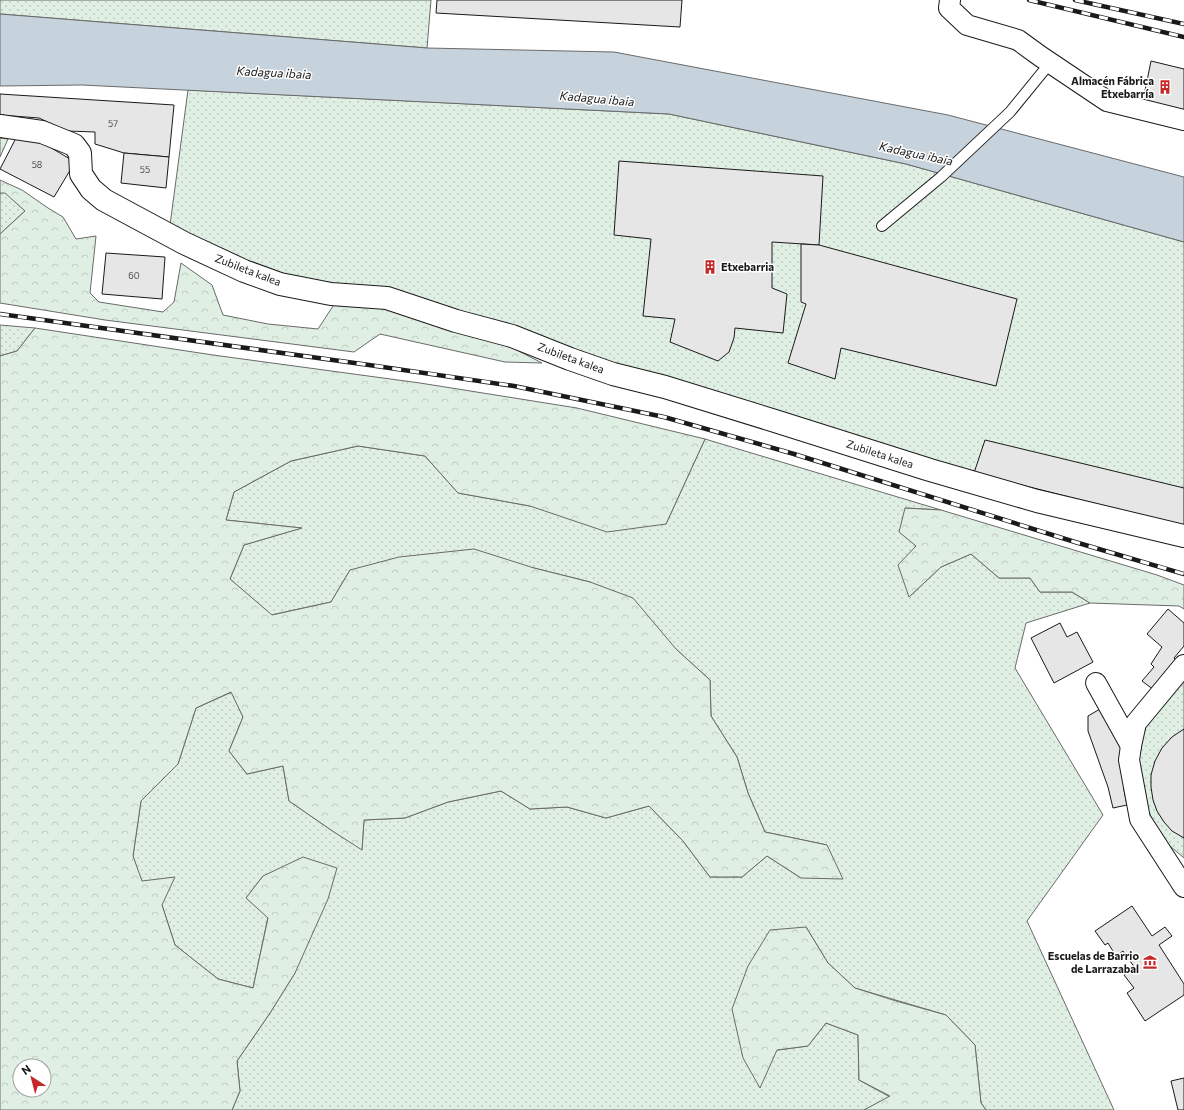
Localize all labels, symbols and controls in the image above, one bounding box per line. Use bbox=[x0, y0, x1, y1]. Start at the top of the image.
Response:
water label: Kadagua ibaia bbox=[236, 63, 312, 81]
place label: Almacén Fábrica Etxebarría bbox=[1071, 74, 1154, 100]
building icon: Almacén Fábrica Etxebarría bbox=[1157, 79, 1173, 95]
water label: Kadagua ibaia bbox=[559, 88, 635, 108]
house number: 57 bbox=[108, 118, 118, 129]
water label: Kadagua ibaia bbox=[878, 138, 954, 168]
house number: 58 bbox=[32, 159, 42, 170]
house number: 55 bbox=[140, 164, 150, 175]
street label: Zubileta kalea bbox=[213, 251, 283, 288]
building icon: Etxebarria bbox=[702, 259, 718, 275]
place label: Etxebarria bbox=[721, 260, 774, 273]
house number: 60 bbox=[128, 270, 140, 281]
street label: Zubileta kalea bbox=[536, 339, 606, 376]
street label: Zubileta kalea bbox=[845, 437, 915, 470]
place label: Escuelas de Barrio de Larrazabal bbox=[1048, 949, 1139, 975]
museum icon: Escuelas de Barrio de Larrazabal bbox=[1142, 954, 1158, 970]
north arrow bbox=[12, 1058, 52, 1098]
text: N bbox=[19, 1062, 33, 1077]

